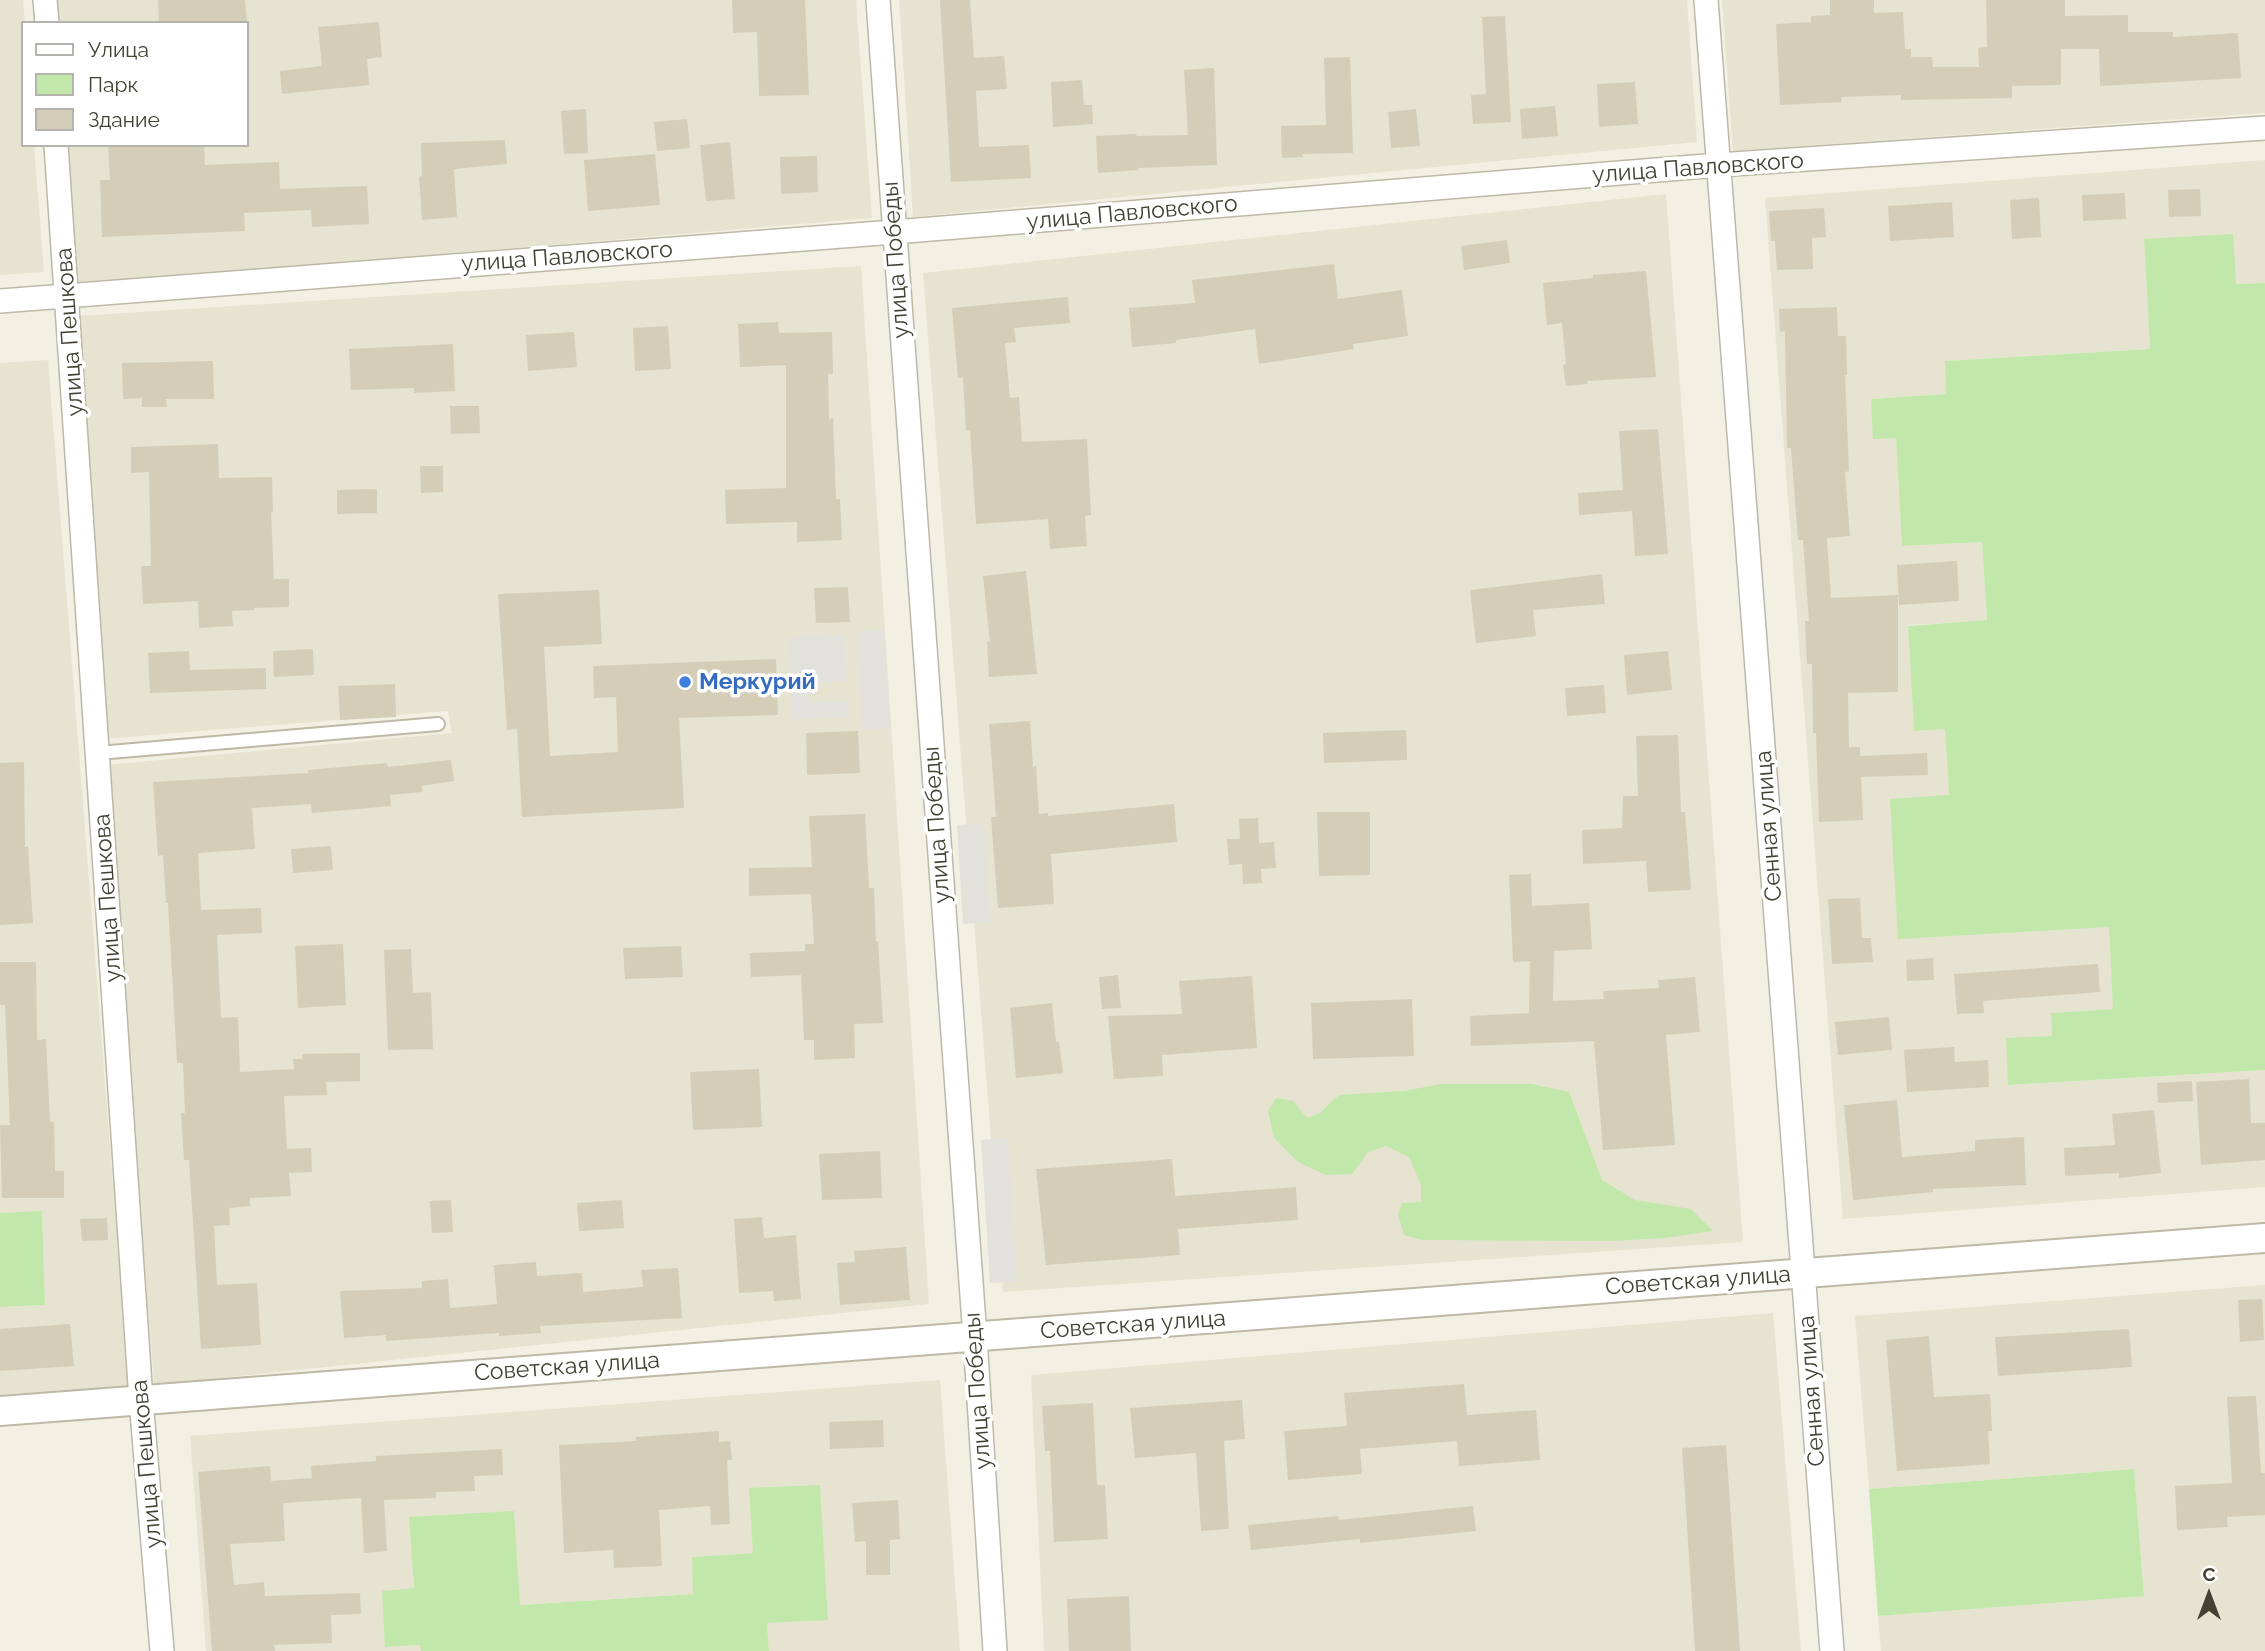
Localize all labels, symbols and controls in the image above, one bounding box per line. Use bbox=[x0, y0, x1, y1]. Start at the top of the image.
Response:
legend bbox=[21, 21, 248, 147]
text: Улица bbox=[88, 37, 149, 62]
text: Парк bbox=[88, 72, 138, 97]
text: Здание bbox=[88, 107, 160, 132]
street label: улица Павловского bbox=[1591, 147, 1805, 189]
street label: улица Победы bbox=[877, 181, 915, 339]
street label: улица Павловского bbox=[1025, 190, 1239, 236]
street label: улица Павловского bbox=[460, 236, 674, 278]
street label: улица Пешкова bbox=[50, 247, 90, 417]
place label: Меркурий bbox=[699, 668, 816, 696]
marker: Меркурий bbox=[677, 674, 693, 690]
street label: улица Победы bbox=[918, 746, 956, 904]
street label: Сенная улица bbox=[1750, 749, 1788, 903]
street label: улица Пешкова bbox=[88, 813, 128, 983]
street label: Советская улица bbox=[1604, 1261, 1792, 1301]
street label: Советская улица bbox=[1039, 1305, 1227, 1345]
street label: улица Победы bbox=[959, 1312, 997, 1470]
street label: Сенная улица bbox=[1793, 1314, 1831, 1468]
street label: Советская улица bbox=[473, 1347, 661, 1387]
street label: улица Пешкова bbox=[126, 1379, 168, 1549]
north arrow bbox=[2174, 1560, 2244, 1630]
text: С bbox=[2202, 1563, 2216, 1585]

